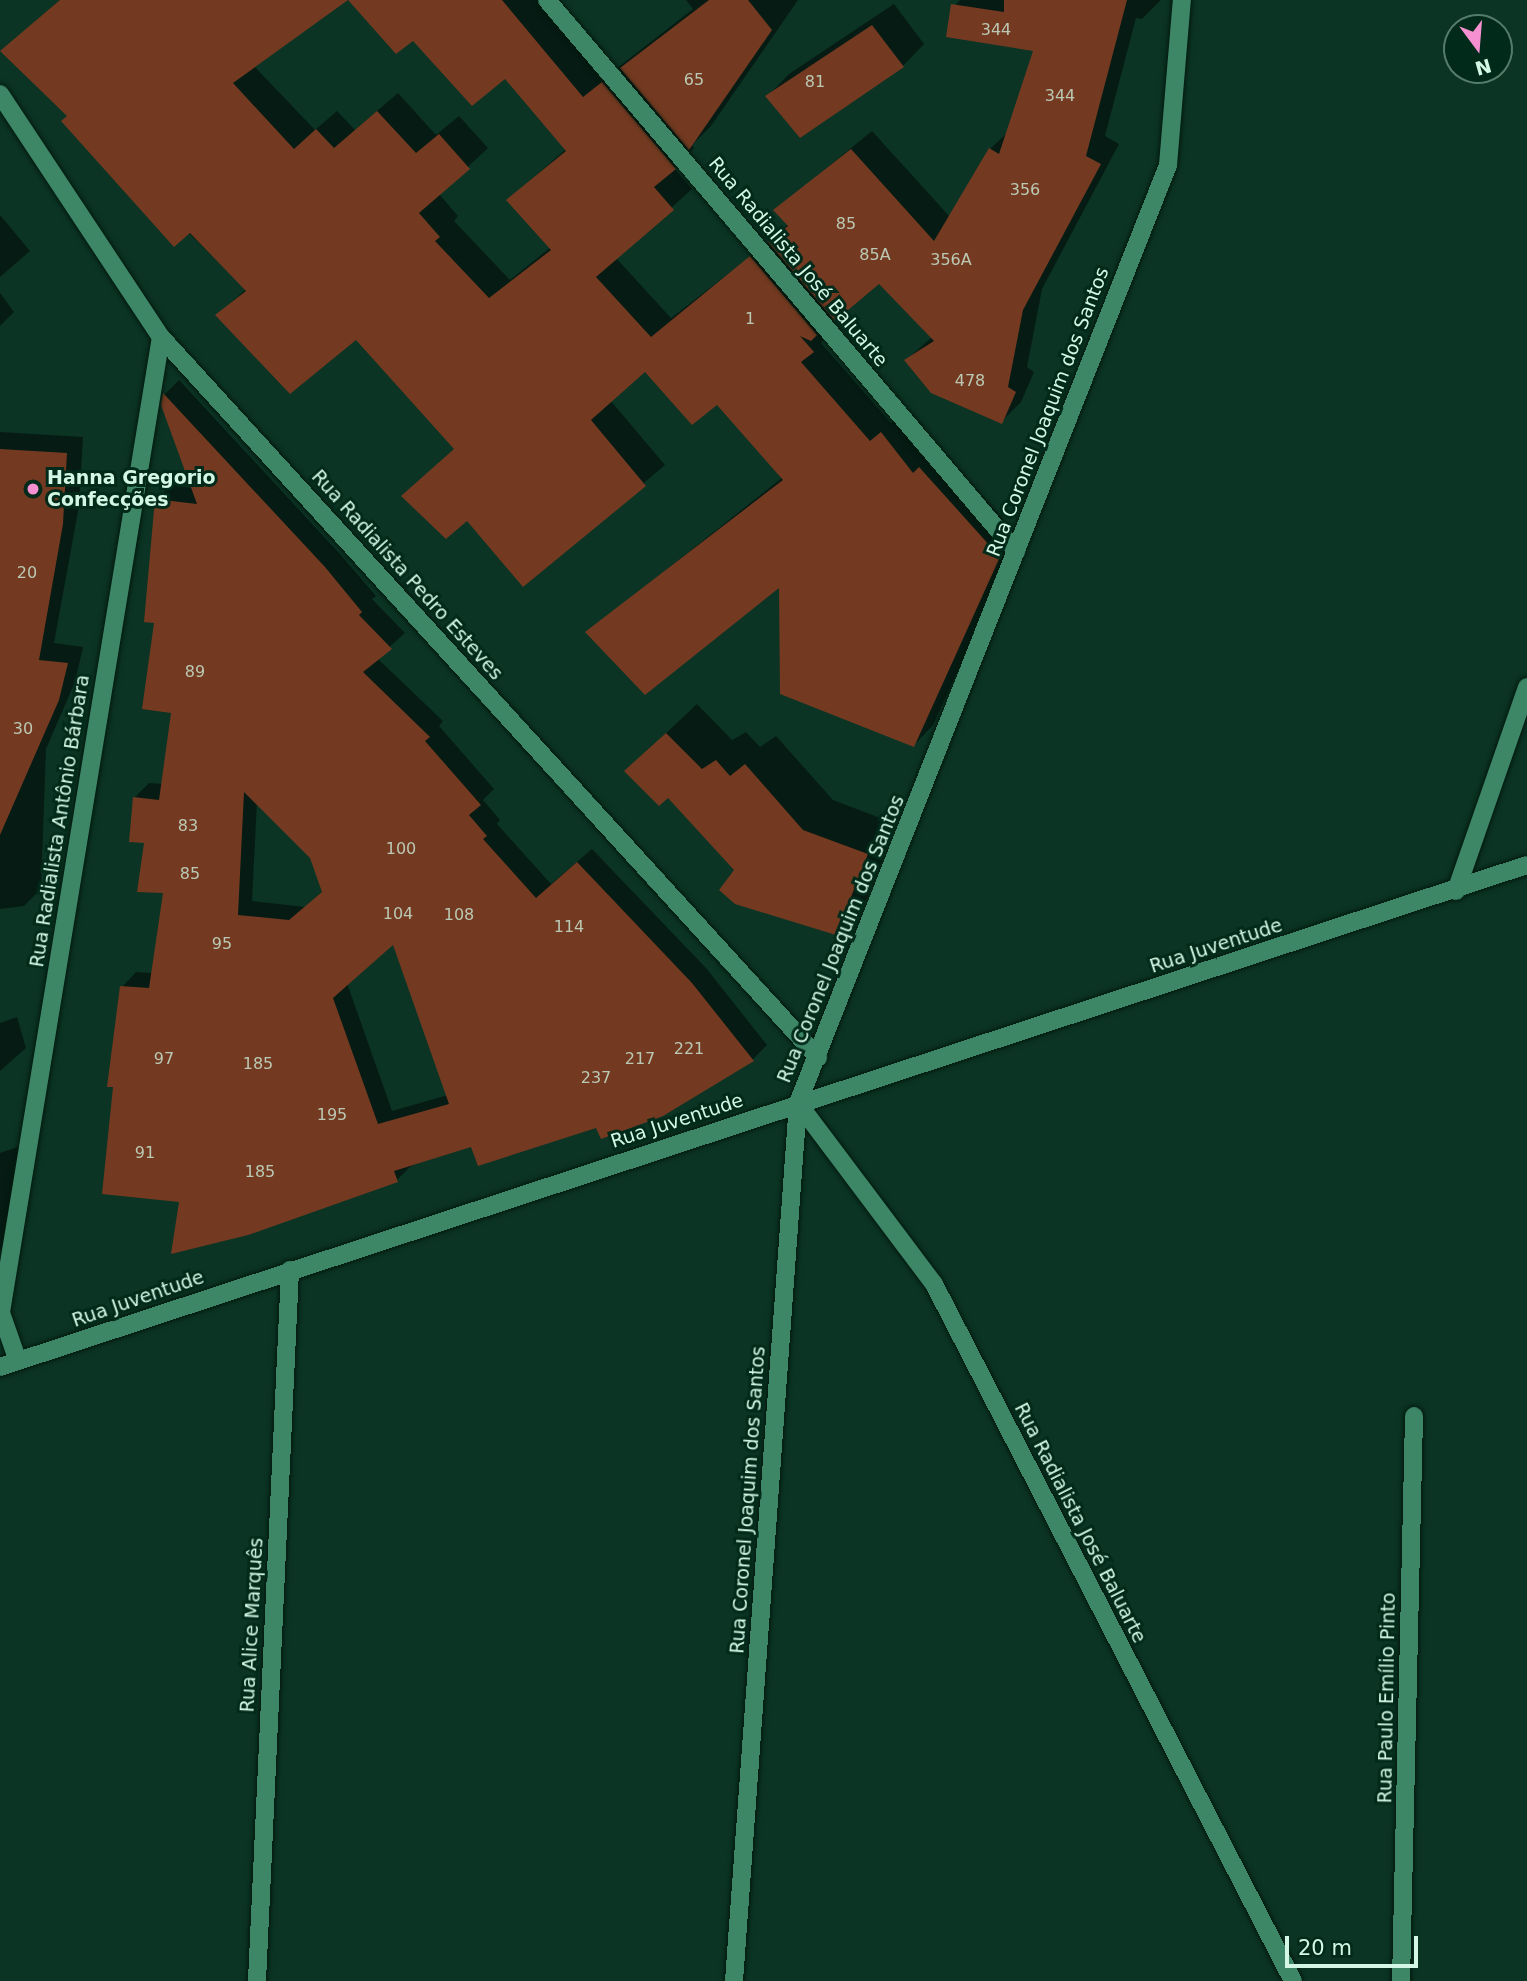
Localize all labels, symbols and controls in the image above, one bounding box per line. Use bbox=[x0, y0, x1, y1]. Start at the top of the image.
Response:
north arrow bbox=[1443, 14, 1513, 84]
house number: 344 bbox=[981, 20, 1011, 40]
text: N bbox=[1473, 54, 1494, 80]
house number: 65 bbox=[684, 70, 704, 90]
house number: 81 bbox=[805, 72, 825, 92]
house number: 344 bbox=[1045, 86, 1075, 106]
street label: Rua Radialista José Baluarte bbox=[704, 153, 892, 371]
house number: 356 bbox=[1010, 180, 1040, 200]
house number: 85 bbox=[836, 214, 856, 234]
house number: 85A bbox=[859, 245, 891, 265]
house number: 356A bbox=[930, 250, 972, 270]
street label: Rua Coronel Joaquim dos Santos bbox=[982, 264, 1114, 560]
house number: 1 bbox=[745, 309, 755, 329]
house number: 478 bbox=[955, 371, 985, 391]
street label: Rua Radialista Pedro Esteves bbox=[307, 465, 507, 685]
place label: Hanna Gregorio Confecções bbox=[47, 467, 216, 511]
marker: Hanna Gregorio Confecções bbox=[25, 481, 41, 497]
house number: 20 bbox=[17, 563, 37, 583]
house number: 89 bbox=[185, 662, 205, 682]
street label: Rua Radialista Antônio Bárbara bbox=[26, 673, 94, 969]
house number: 30 bbox=[13, 719, 33, 739]
street label: Rua Coronel Joaquim dos Santos bbox=[773, 792, 909, 1086]
house number: 83 bbox=[178, 816, 198, 836]
house number: 100 bbox=[386, 839, 416, 859]
house number: 85 bbox=[180, 864, 200, 884]
house number: 104 bbox=[383, 904, 413, 924]
house number: 108 bbox=[444, 905, 474, 925]
street label: Rua Juventude bbox=[1147, 914, 1285, 978]
house number: 114 bbox=[554, 917, 584, 937]
house number: 95 bbox=[212, 934, 232, 954]
house number: 221 bbox=[674, 1039, 704, 1059]
house number: 97 bbox=[154, 1049, 174, 1069]
house number: 217 bbox=[625, 1049, 655, 1069]
house number: 185 bbox=[243, 1054, 273, 1074]
house number: 237 bbox=[581, 1068, 611, 1088]
street label: Rua Juventude bbox=[608, 1089, 746, 1153]
house number: 195 bbox=[317, 1105, 347, 1125]
house number: 91 bbox=[135, 1143, 155, 1163]
house number: 185 bbox=[245, 1162, 275, 1182]
street label: Rua Juventude bbox=[69, 1266, 207, 1332]
street label: Rua Coronel Joaquim dos Santos bbox=[726, 1345, 770, 1655]
street label: Rua Radialista José Baluarte bbox=[1009, 1399, 1151, 1647]
street label: Rua Alice Marquês bbox=[236, 1537, 268, 1713]
street label: Rua Paulo Emílio Pinto bbox=[1374, 1592, 1400, 1804]
scale bar bbox=[1289, 1922, 1422, 1966]
text: 20 m bbox=[1298, 1936, 1352, 1960]

